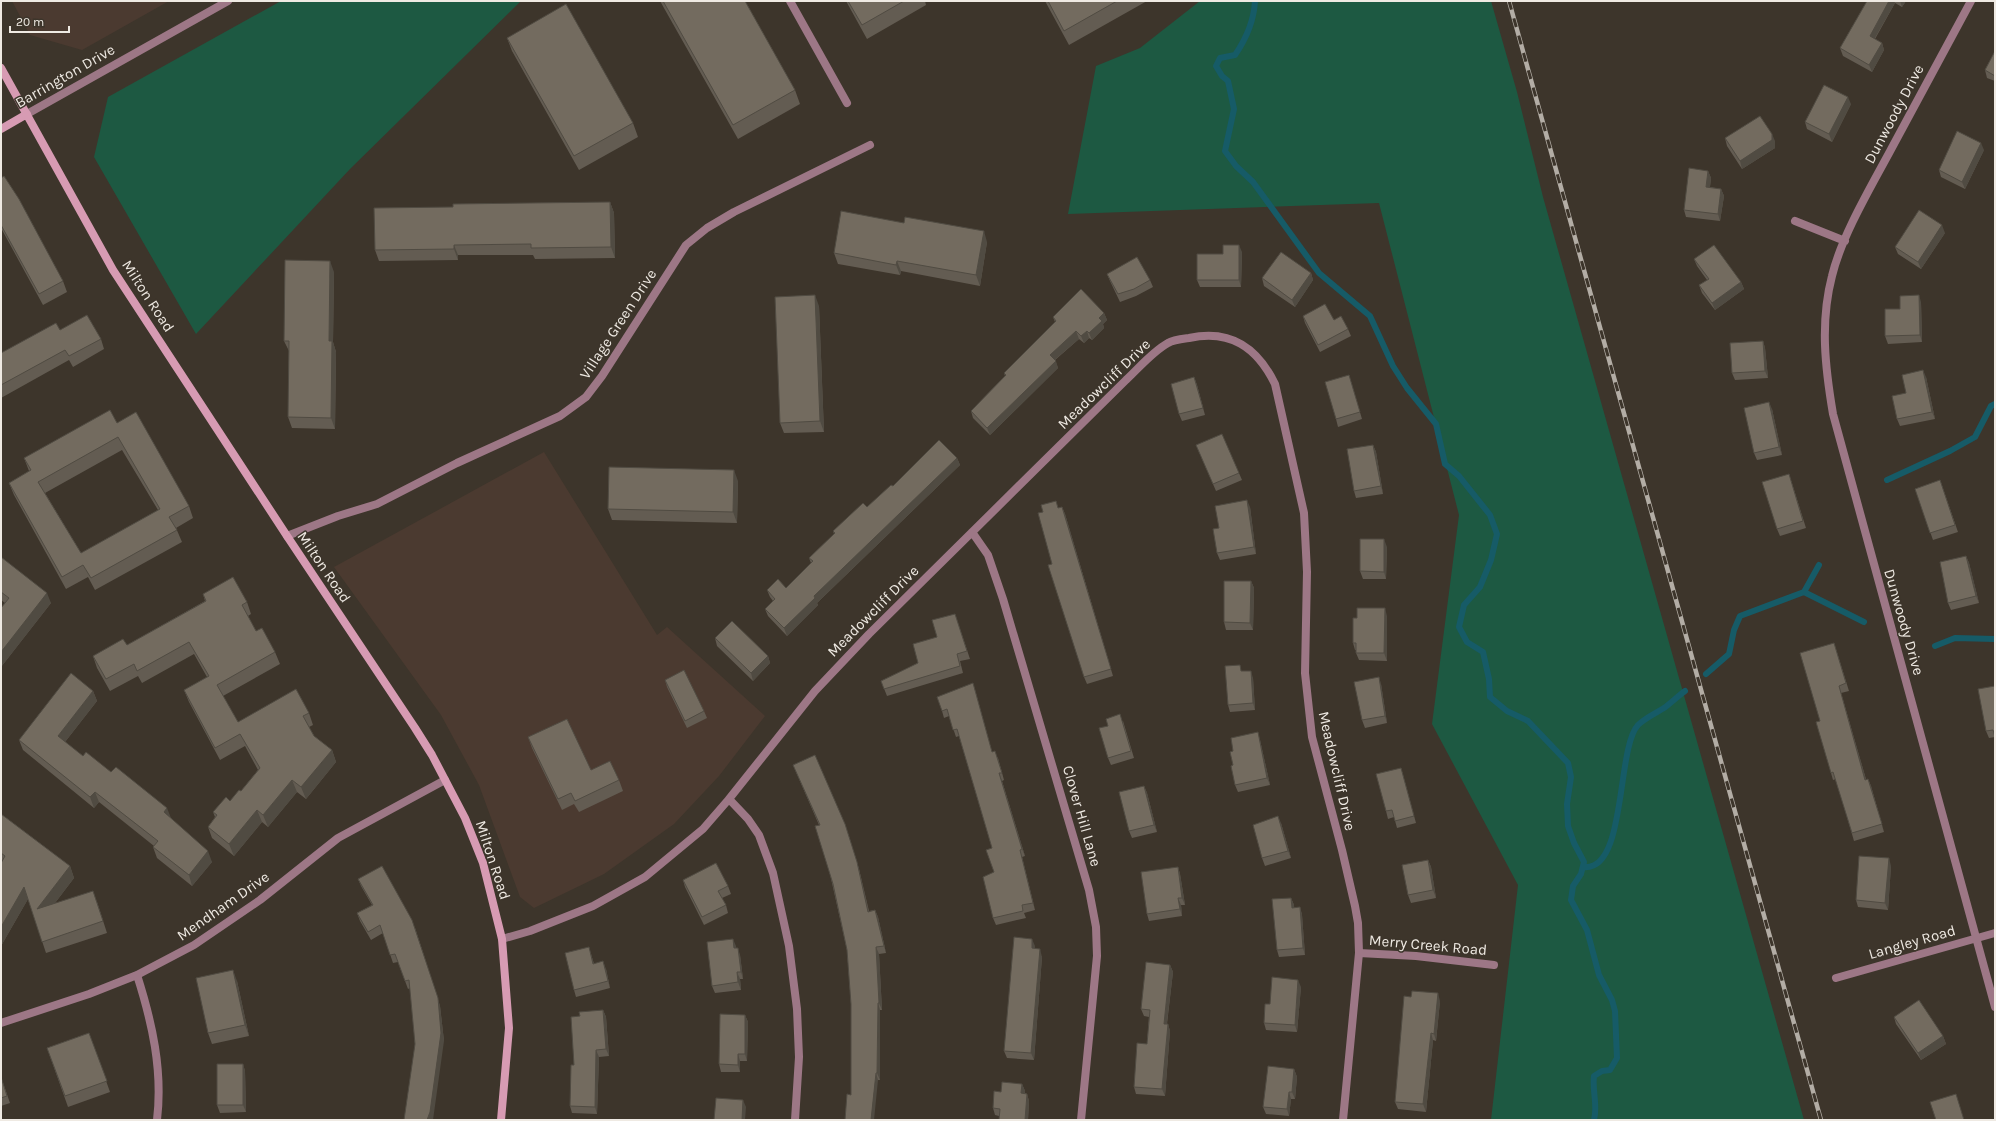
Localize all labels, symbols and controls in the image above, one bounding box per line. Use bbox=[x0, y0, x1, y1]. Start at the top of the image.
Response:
scale bar bbox=[10, 8, 69, 34]
text: 20 m bbox=[16, 15, 44, 29]
street label: Barrington Drive bbox=[12, 40, 118, 112]
street label: Dunwoody Drive bbox=[1860, 61, 1928, 167]
street label: Milton Road bbox=[118, 257, 178, 335]
street label: Village Green Drive bbox=[576, 266, 660, 382]
street label: Meadowcliff Drive bbox=[1054, 335, 1154, 433]
street label: Milton Road bbox=[294, 528, 354, 606]
street label: Meadowcliff Drive bbox=[824, 562, 922, 660]
street label: Dunwoody Drive bbox=[1880, 567, 1928, 677]
street label: Meadowcliff Drive bbox=[1315, 710, 1359, 832]
street label: Clover Hill Lane bbox=[1059, 763, 1105, 869]
street label: Milton Road bbox=[472, 818, 514, 902]
street label: Mendham Drive bbox=[173, 868, 273, 944]
street label: Langley Road bbox=[1866, 921, 1958, 963]
street label: Merry Creek Road bbox=[1368, 931, 1488, 959]

